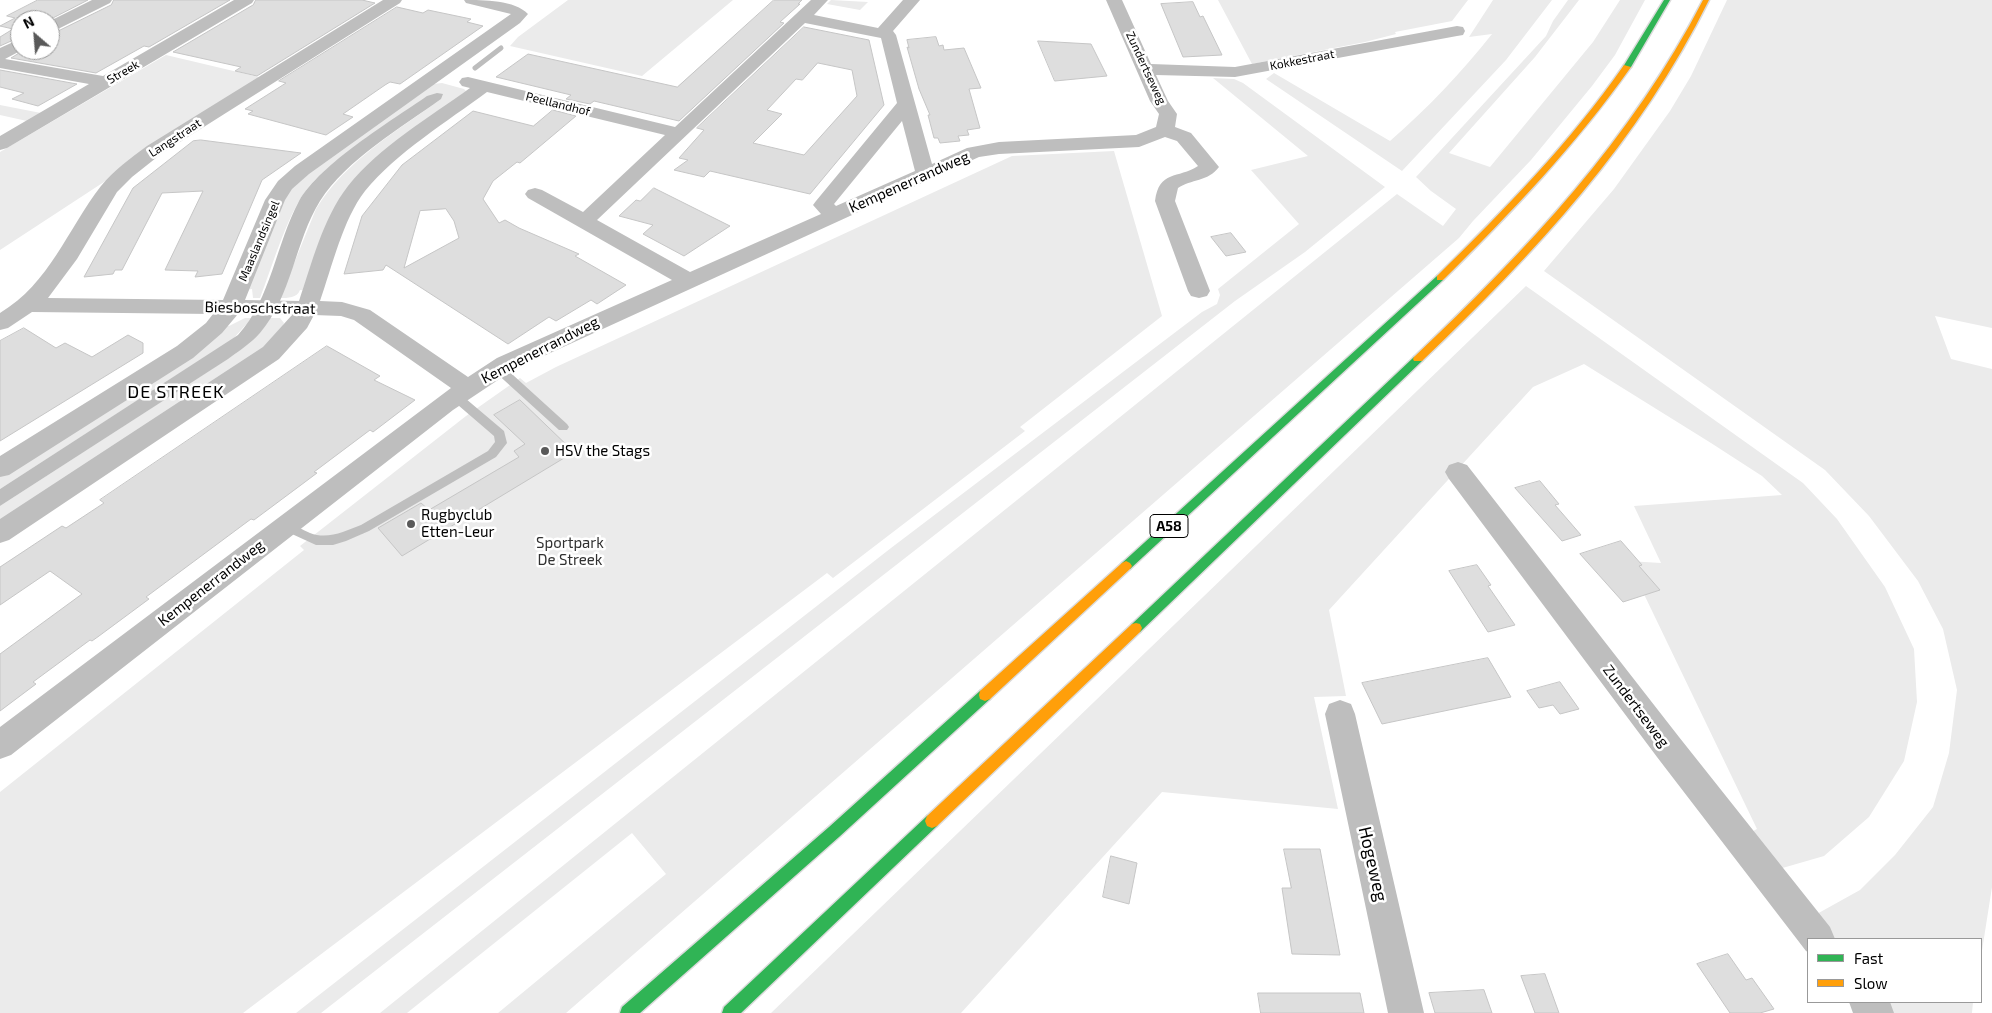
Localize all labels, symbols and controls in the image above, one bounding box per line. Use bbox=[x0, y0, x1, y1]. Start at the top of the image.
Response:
north arrow bbox=[10, 10, 60, 60]
text: N bbox=[20, 12, 37, 32]
street label: Zundertseweg bbox=[1123, 29, 1169, 107]
street label: Kokkestraat bbox=[1268, 47, 1336, 73]
street label: Streek bbox=[104, 57, 142, 87]
street label: Peellandhof bbox=[524, 89, 592, 119]
street label: Langstraat bbox=[146, 116, 204, 160]
street label: Kempenerrandweg bbox=[846, 147, 972, 217]
street label: Maaslandsingel bbox=[235, 198, 283, 284]
street label: Biesboschstraat bbox=[204, 298, 316, 318]
street label: Kempenerrandweg bbox=[478, 313, 602, 387]
district label: DE STREEK bbox=[126, 381, 226, 403]
place label: HSV the Stags bbox=[555, 442, 650, 460]
marker: HSV the Stags bbox=[539, 445, 551, 457]
place label: Rugbyclub Etten-Leur bbox=[421, 506, 495, 541]
road number: A58 bbox=[1150, 514, 1188, 538]
marker: Rugbyclub Etten-Leur bbox=[405, 518, 417, 530]
park label: Sportpark De Streek bbox=[536, 534, 604, 569]
street label: Kempenerrandweg bbox=[154, 536, 268, 630]
street label: Zundertseweg bbox=[1599, 661, 1673, 751]
street label: Hogeweg bbox=[1354, 824, 1392, 904]
legend bbox=[1807, 938, 1982, 1003]
text: Fast bbox=[1854, 949, 1883, 967]
text: Slow bbox=[1854, 974, 1888, 992]

